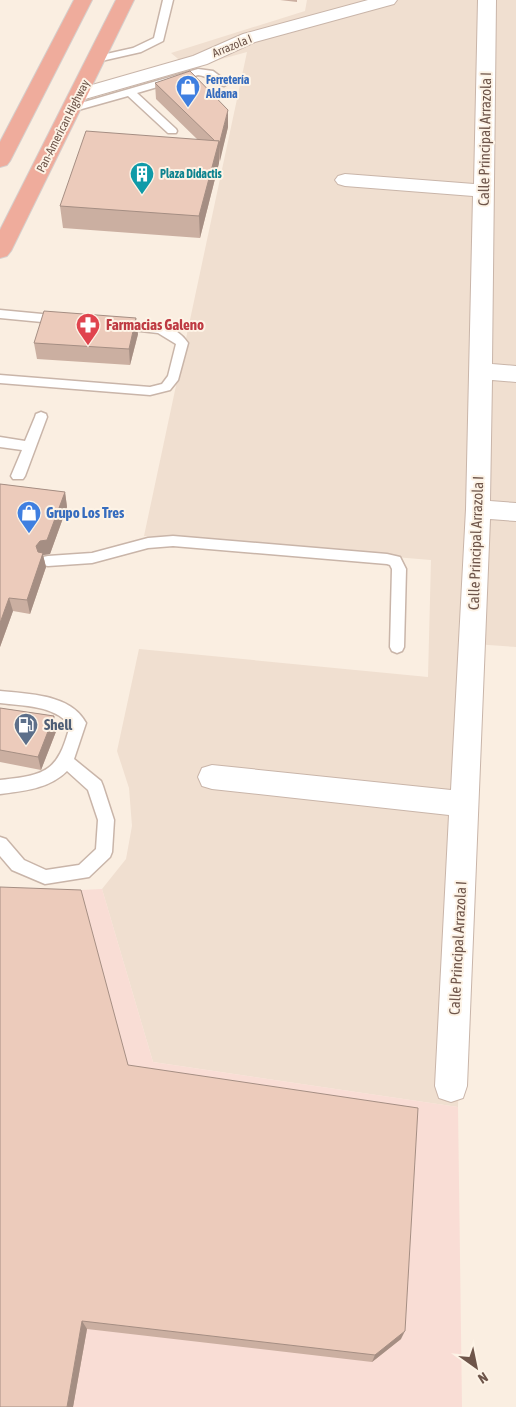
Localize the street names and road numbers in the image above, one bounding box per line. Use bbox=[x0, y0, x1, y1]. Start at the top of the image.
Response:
street label: Arrazola I bbox=[210, 32, 254, 60]
street label: Calle Principal Arrazola I bbox=[475, 72, 494, 206]
street label: Pan-American Highway bbox=[34, 77, 92, 175]
street label: Calle Principal Arrazola I bbox=[465, 476, 486, 610]
street label: Calle Principal Arrazola I bbox=[446, 881, 469, 1015]

